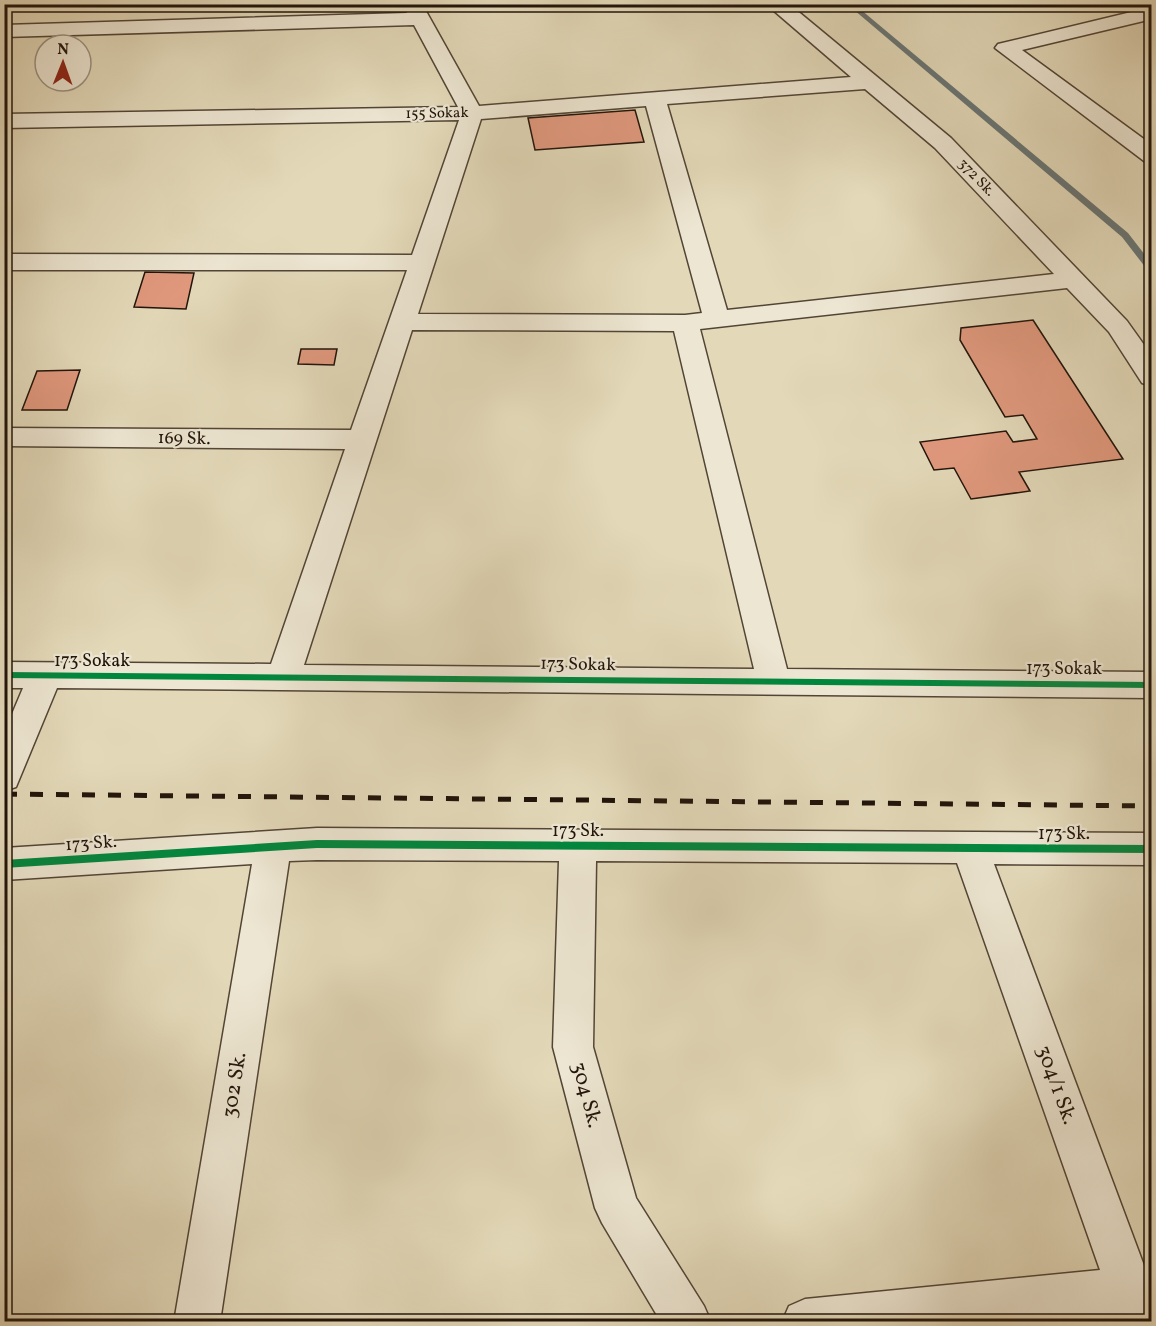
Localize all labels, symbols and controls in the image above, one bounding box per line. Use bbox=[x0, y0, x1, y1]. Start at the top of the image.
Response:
north arrow bbox=[33, 33, 93, 93]
text: N bbox=[57, 39, 70, 61]
street label: 155 Sokak bbox=[405, 103, 469, 125]
street label: 372 Sk. bbox=[953, 154, 999, 202]
street label: 169 Sk. bbox=[157, 426, 211, 452]
street label: 173 Sokak bbox=[54, 649, 130, 674]
street label: 173 Sokak bbox=[540, 652, 616, 678]
street label: 173 Sokak bbox=[1026, 657, 1102, 682]
street label: 173 Sk. bbox=[552, 819, 604, 844]
street label: 173 Sk. bbox=[1038, 822, 1090, 847]
street label: 173 Sk. bbox=[64, 830, 118, 858]
street label: 304/1 Sk. bbox=[1028, 1041, 1084, 1129]
street label: 302 Sk. bbox=[215, 1050, 255, 1120]
street label: 304 Sk. bbox=[563, 1059, 609, 1131]

